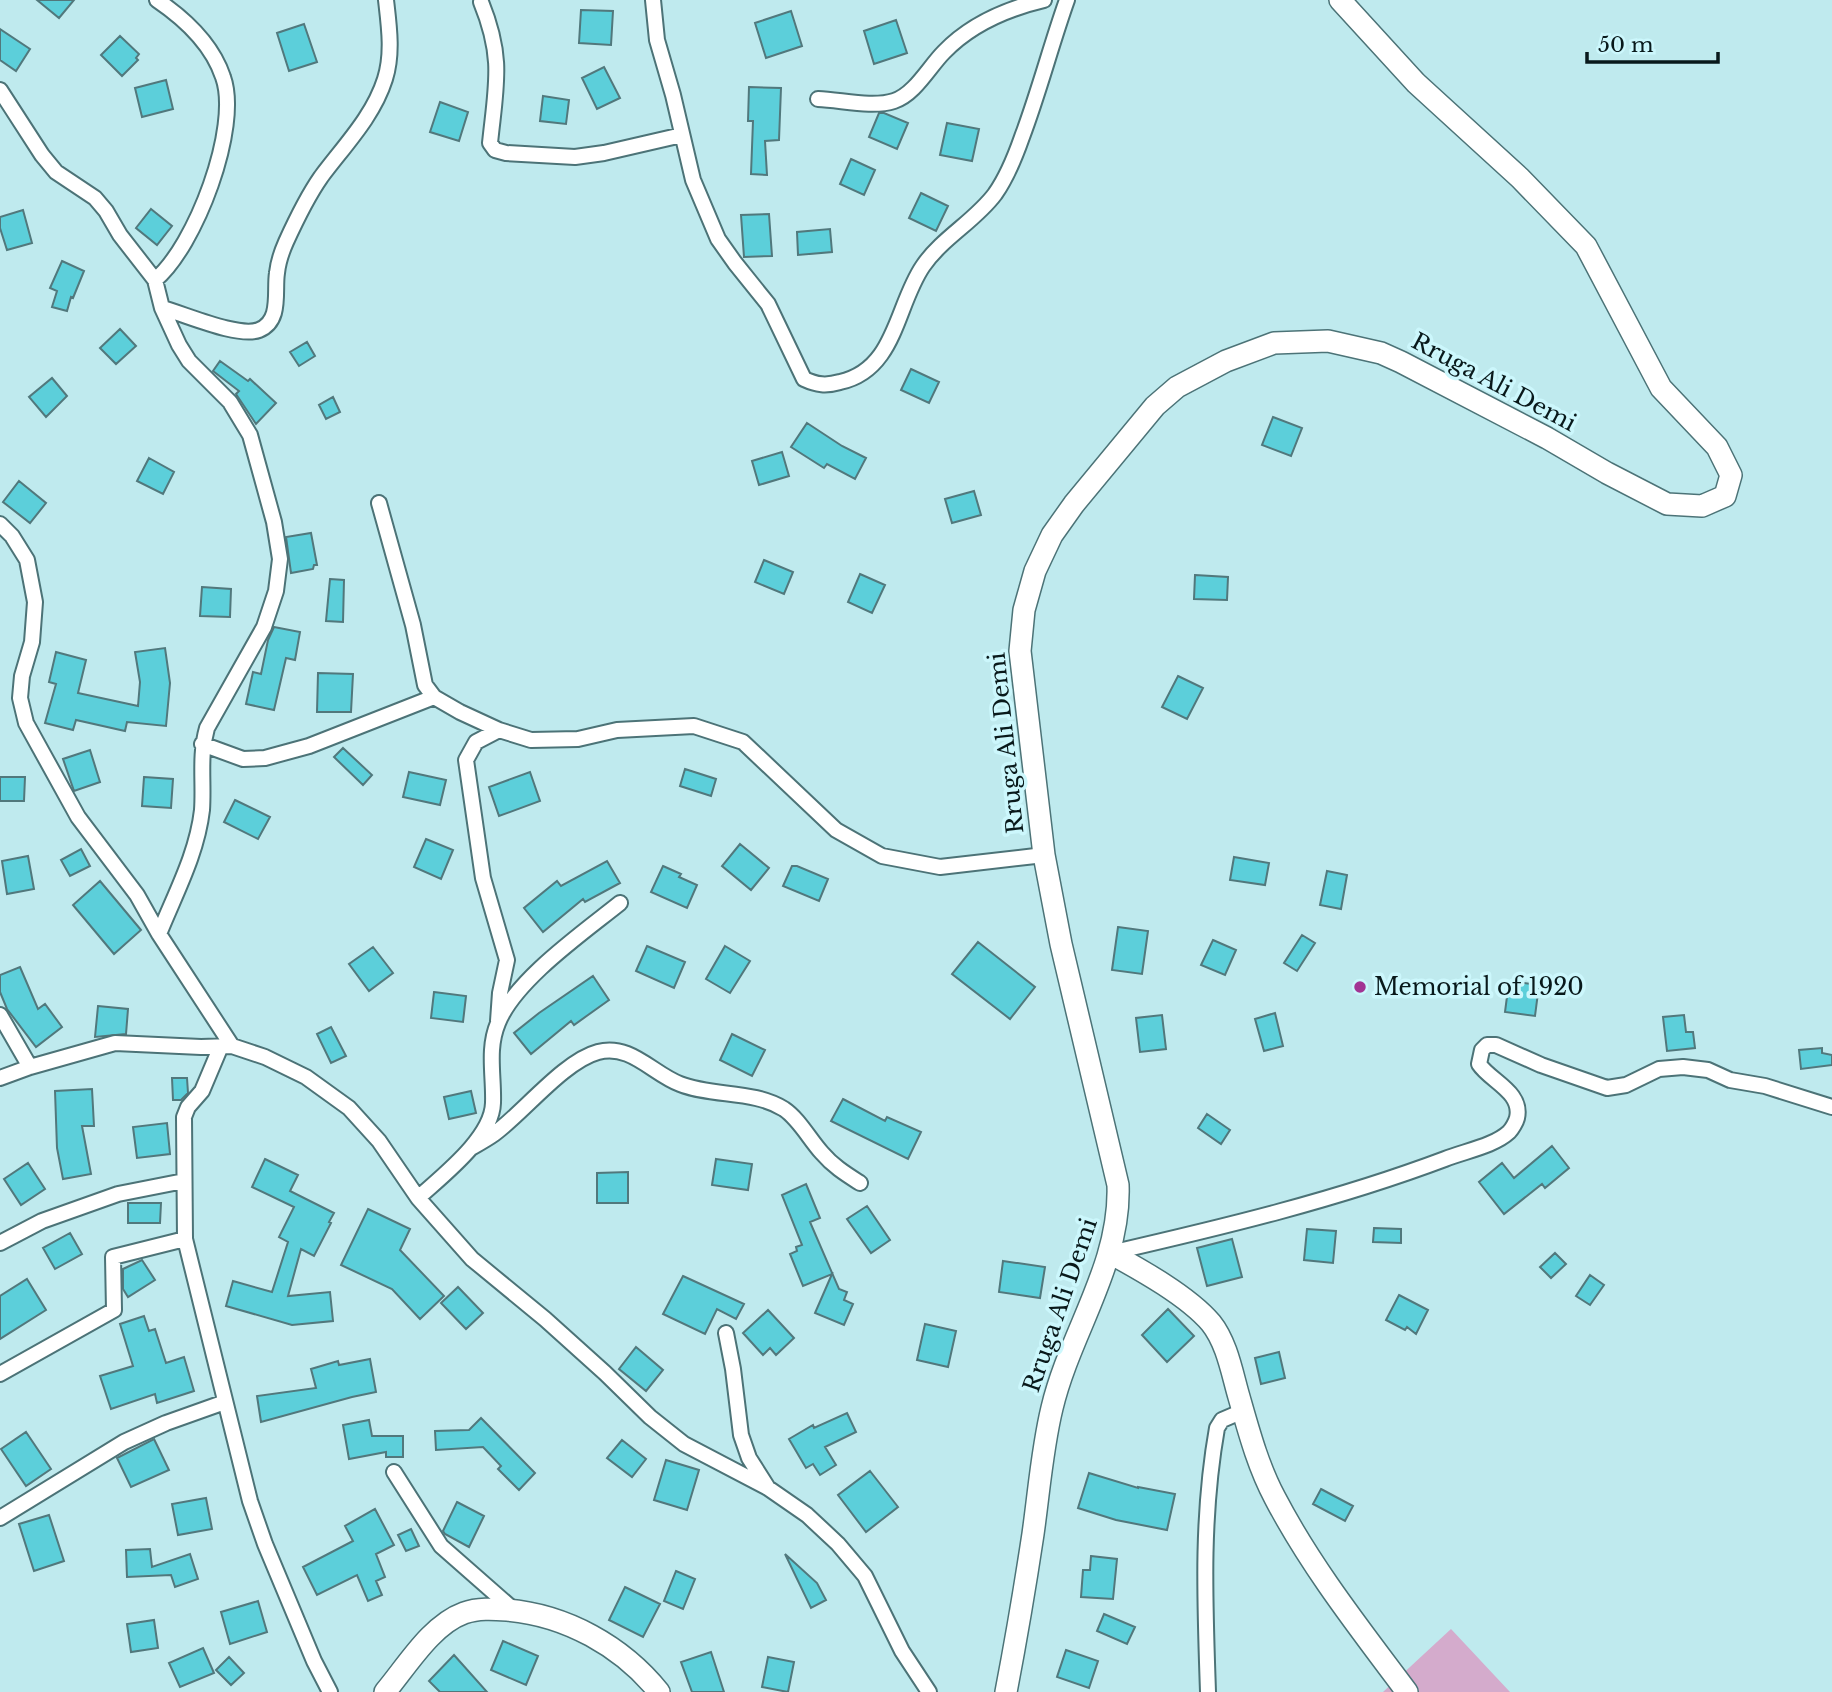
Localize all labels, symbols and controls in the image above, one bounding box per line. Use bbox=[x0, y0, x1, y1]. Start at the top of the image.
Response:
scale bar bbox=[1587, 21, 1718, 65]
text: 50 m bbox=[1598, 32, 1654, 58]
street label: Rruga Ali Demi bbox=[1407, 327, 1581, 437]
street label: Rruga Ali Demi bbox=[983, 651, 1029, 835]
place label: Memorial of 1920 bbox=[1374, 973, 1584, 1001]
marker: Memorial of 1920 bbox=[1352, 979, 1368, 995]
street label: Rruga Ali Demi bbox=[1017, 1214, 1103, 1396]

